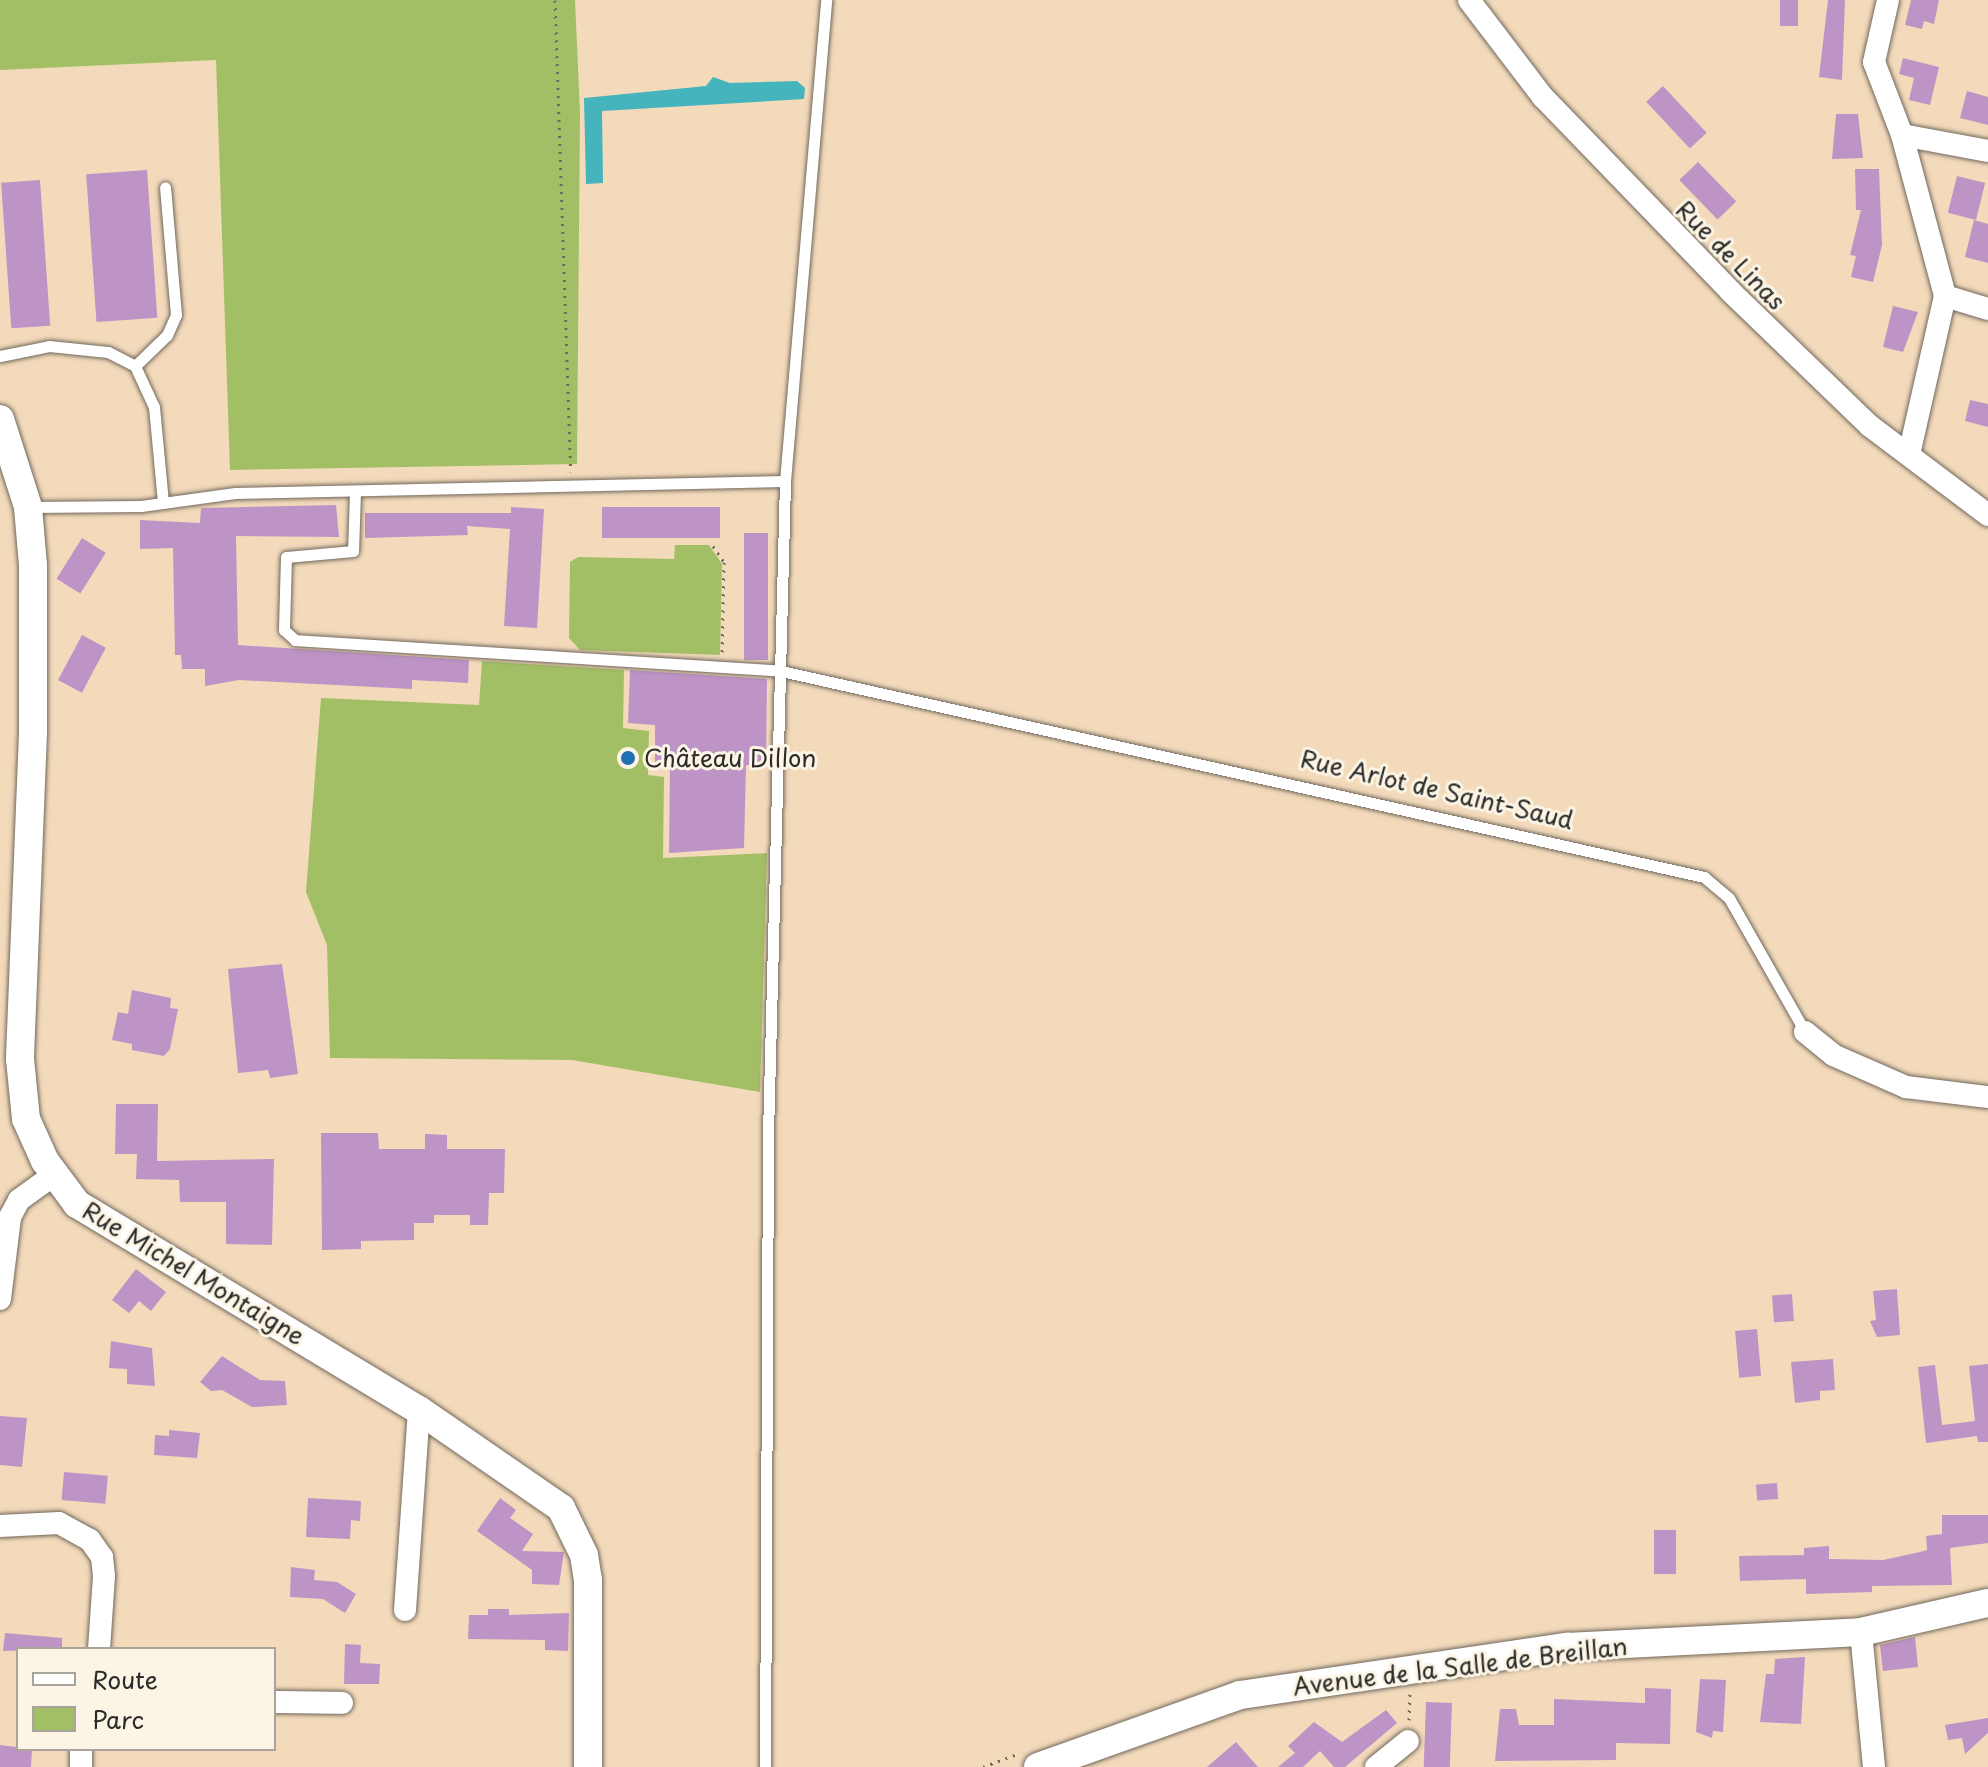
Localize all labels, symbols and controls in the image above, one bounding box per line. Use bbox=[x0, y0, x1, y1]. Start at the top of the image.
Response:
street label: Rue de Linas bbox=[1669, 193, 1793, 317]
street label: Rue Arlot de Saint-Saud bbox=[1296, 743, 1578, 835]
place label: Château Dillon bbox=[644, 744, 818, 772]
marker: Château Dillon bbox=[619, 749, 637, 767]
street label: Rue Michel Montaigne bbox=[76, 1194, 312, 1352]
street label: Avenue de la Salle de Breillan bbox=[1289, 1631, 1631, 1701]
legend bbox=[16, 1647, 276, 1751]
text: Route bbox=[92, 1661, 158, 1697]
text: Parc bbox=[92, 1701, 144, 1737]

